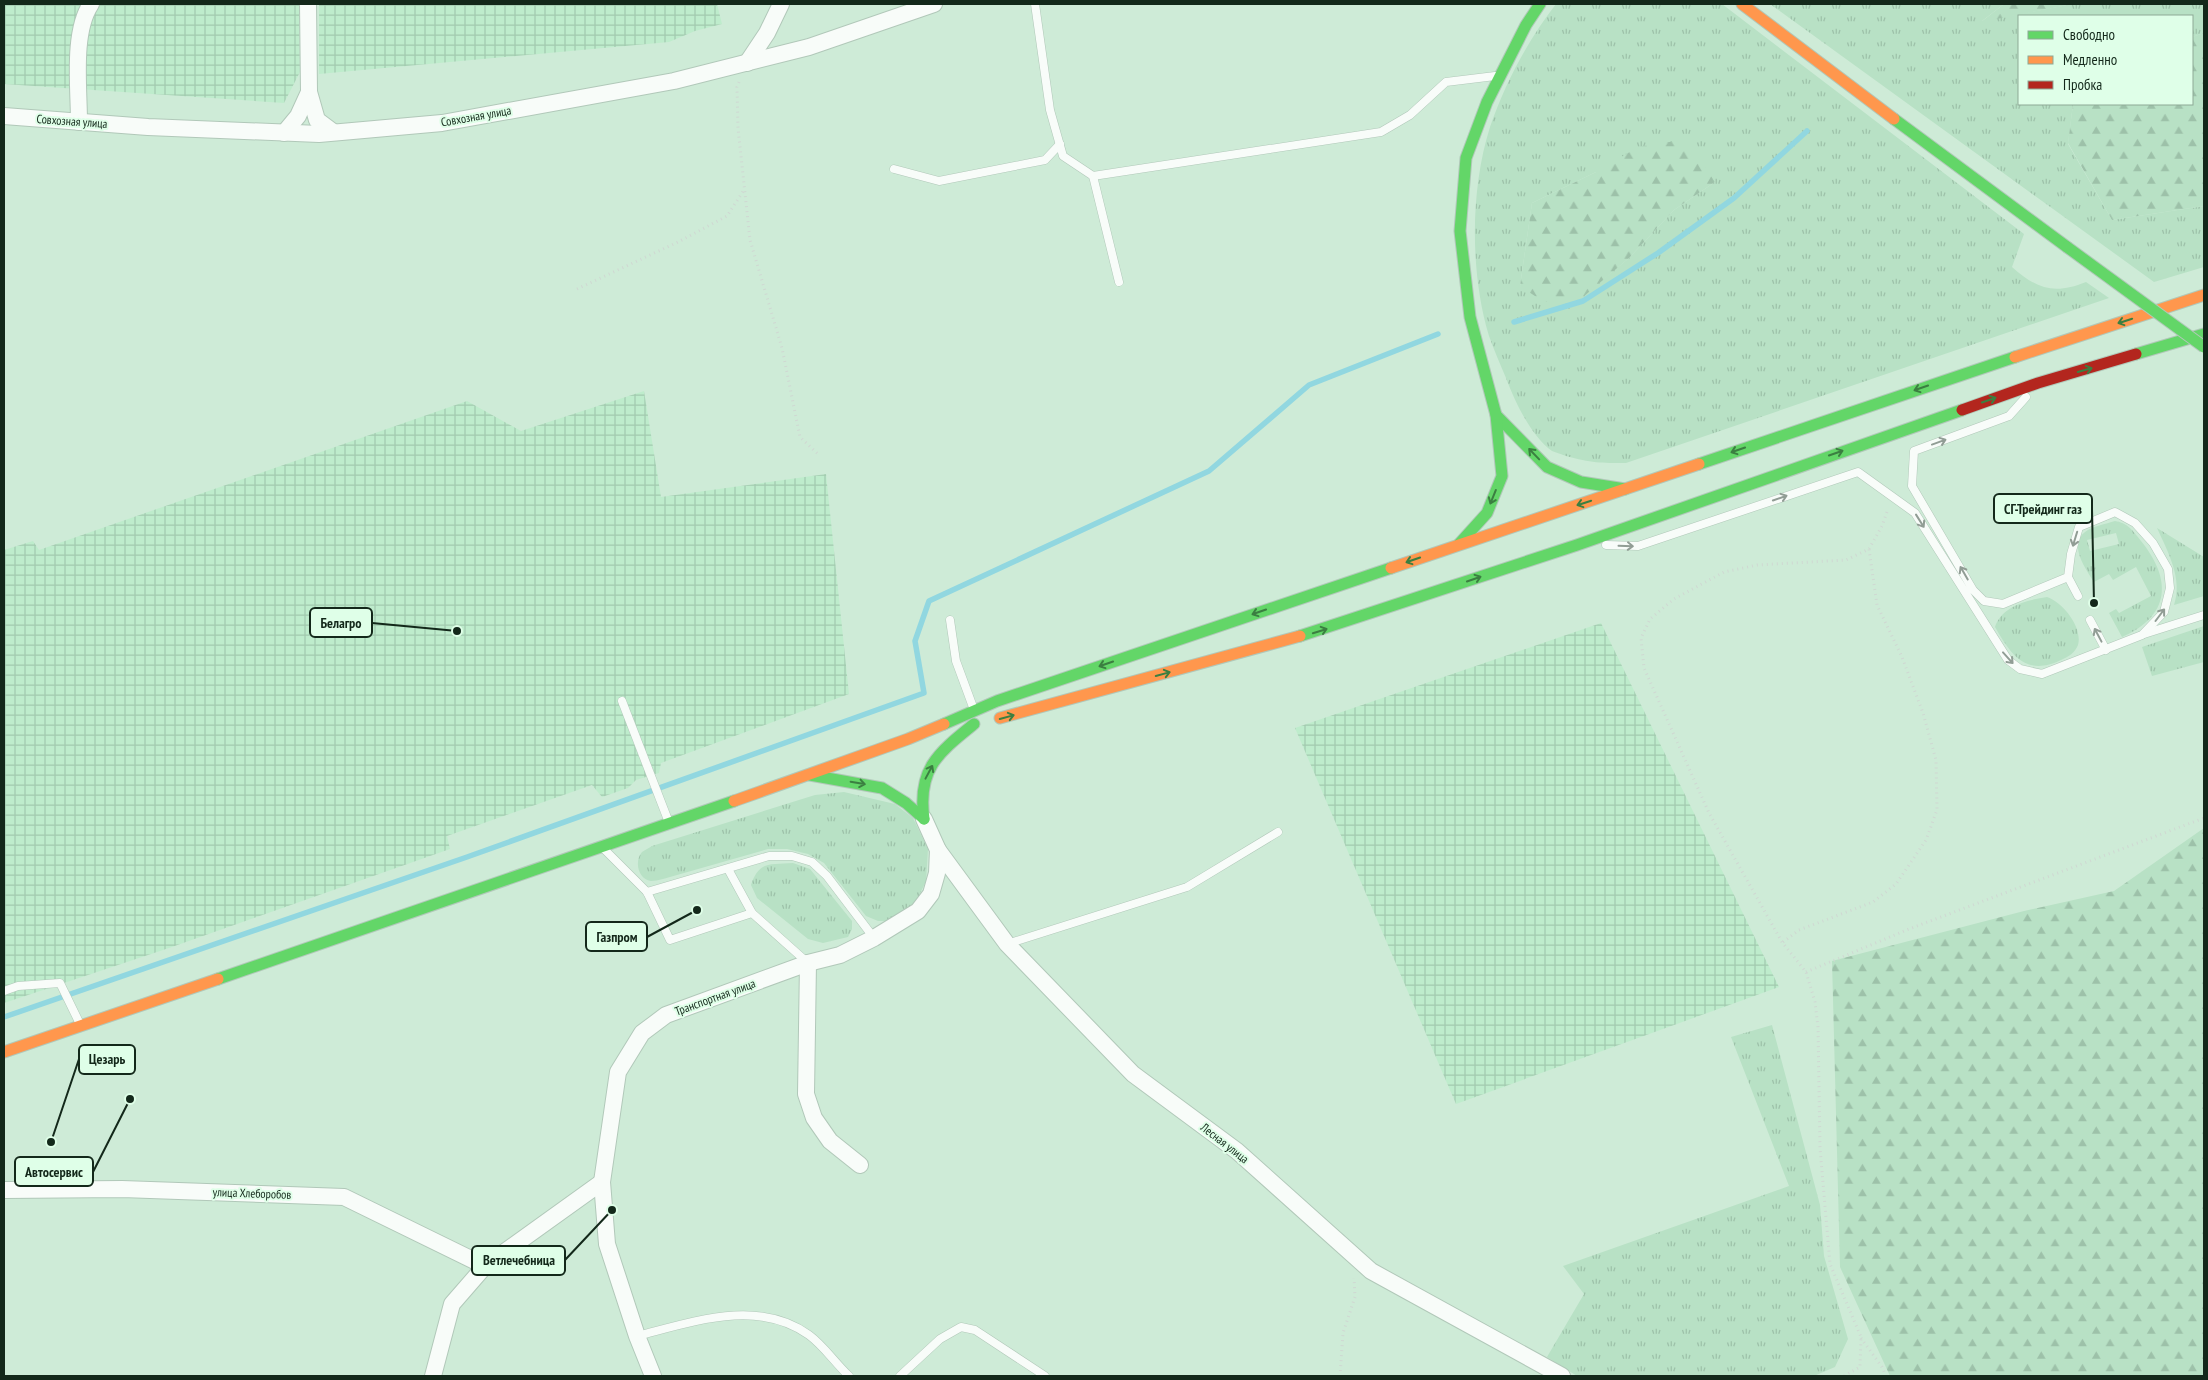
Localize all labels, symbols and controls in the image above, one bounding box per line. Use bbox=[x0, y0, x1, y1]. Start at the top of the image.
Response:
legend bbox=[2018, 15, 2193, 105]
text: Свободно bbox=[2063, 25, 2115, 44]
text: Медленно bbox=[2063, 50, 2117, 69]
text: Пробка bbox=[2063, 75, 2102, 94]
street label: Совхозная улица bbox=[440, 102, 512, 130]
street label: Совхозная улица bbox=[36, 111, 108, 131]
one-way arrow bbox=[2117, 317, 2133, 326]
one-way arrow bbox=[2077, 364, 2093, 374]
one-way arrow bbox=[1913, 384, 1929, 394]
one-way arrow bbox=[1981, 395, 1997, 404]
one-way arrow bbox=[1931, 437, 1946, 446]
one-way arrow bbox=[1730, 446, 1746, 456]
one-way arrow bbox=[1528, 448, 1540, 461]
one-way arrow bbox=[1827, 448, 1843, 457]
one-way arrow bbox=[1488, 489, 1498, 504]
one-way arrow bbox=[1772, 493, 1787, 502]
callout: СГ-Трейдинг газ bbox=[1994, 494, 2092, 523]
one-way arrow bbox=[1577, 499, 1592, 508]
text: СГ-Трейдинг газ bbox=[2004, 500, 2082, 518]
one-way arrow bbox=[1916, 514, 1926, 528]
one-way arrow bbox=[2070, 531, 2080, 547]
one-way arrow bbox=[1617, 541, 1633, 551]
one-way arrow bbox=[1406, 555, 1422, 565]
one-way arrow bbox=[1958, 567, 1968, 581]
one-way arrow bbox=[1466, 574, 1481, 583]
callout: Белагро bbox=[310, 608, 372, 637]
one-way arrow bbox=[1252, 608, 1268, 617]
one-way arrow bbox=[2155, 608, 2165, 622]
text: Белагро bbox=[320, 614, 362, 632]
one-way arrow bbox=[1312, 625, 1328, 635]
one-way arrow bbox=[2093, 628, 2102, 643]
one-way arrow bbox=[2002, 651, 2014, 664]
one-way arrow bbox=[1098, 660, 1114, 670]
one-way arrow bbox=[1155, 668, 1171, 678]
one-way arrow bbox=[998, 711, 1014, 721]
one-way arrow bbox=[924, 764, 934, 779]
one-way arrow bbox=[850, 778, 866, 788]
callout: Газпром bbox=[586, 922, 647, 951]
text: Газпром bbox=[596, 928, 638, 946]
street label: Транспортная улица bbox=[673, 975, 758, 1019]
callout: Цезарь bbox=[79, 1045, 135, 1074]
text: Цезарь bbox=[89, 1050, 125, 1068]
street label: Лесная улица bbox=[1197, 1119, 1252, 1167]
callout: Автосервис bbox=[15, 1157, 93, 1186]
text: Автосервис bbox=[24, 1163, 83, 1181]
street label: улица Хлеборобов bbox=[212, 1184, 292, 1202]
callout: Ветлечебница bbox=[472, 1246, 565, 1275]
text: Ветлечебница bbox=[483, 1251, 555, 1269]

